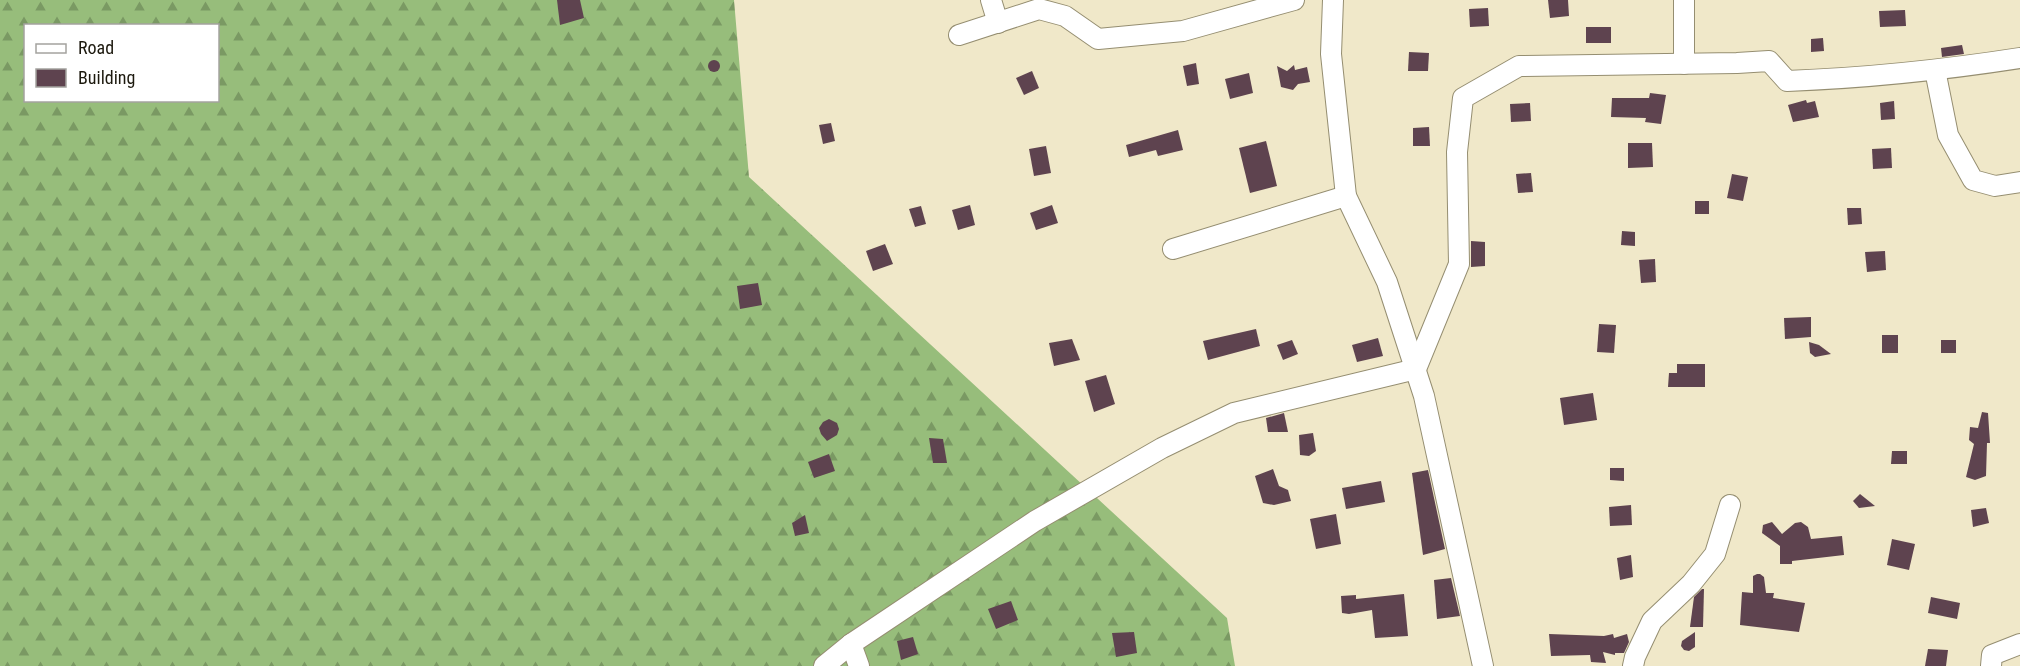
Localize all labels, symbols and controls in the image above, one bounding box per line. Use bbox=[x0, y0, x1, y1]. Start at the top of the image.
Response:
legend bbox=[24, 24, 219, 102]
text: Road bbox=[78, 37, 114, 58]
text: Building bbox=[78, 67, 135, 88]

